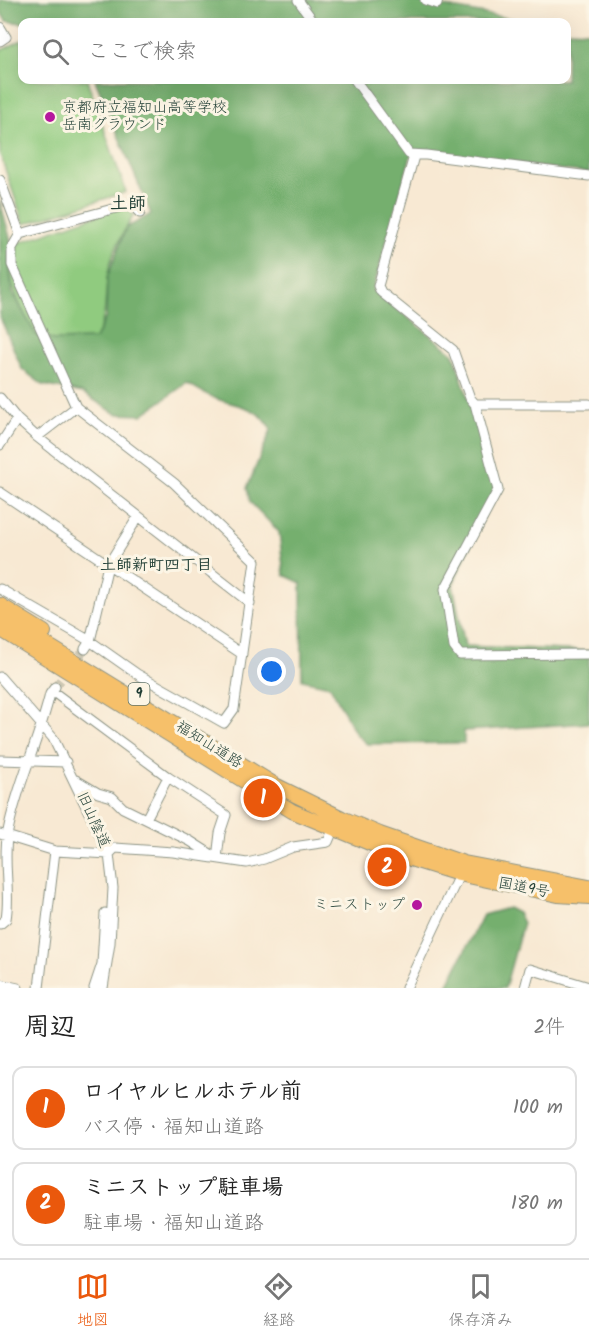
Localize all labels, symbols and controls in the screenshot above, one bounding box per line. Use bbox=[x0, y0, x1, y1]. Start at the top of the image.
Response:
search box bbox=[18, 18, 571, 84]
icon: search bbox=[39, 35, 72, 68]
text: ここで検索 bbox=[87, 35, 197, 70]
place label: 京都府立福知山高等学校 岳南グラウンド bbox=[62, 96, 227, 137]
marker: 京都府立福知山高等学校 岳南グラウンド bbox=[43, 110, 57, 124]
district label: 土師 bbox=[110, 190, 146, 219]
district label: 土師新町四丁目 bbox=[100, 553, 212, 578]
your location bbox=[257, 657, 286, 686]
road number: 9 bbox=[128, 683, 150, 705]
street label: 福知山道路 bbox=[171, 715, 247, 775]
pin: 1 bbox=[244, 776, 282, 820]
street label: 旧山陰道 bbox=[70, 788, 116, 852]
pin: 2 bbox=[368, 844, 406, 890]
street label: 国道9号 bbox=[496, 871, 552, 905]
place label: ミニストップ bbox=[313, 893, 405, 917]
marker: ミニストップ bbox=[410, 898, 424, 912]
text: 周辺 bbox=[24, 1007, 76, 1049]
text: 2件 bbox=[533, 1012, 565, 1044]
text: ロイヤルヒルホテル前 bbox=[83, 1075, 302, 1110]
text: 1 bbox=[42, 1092, 49, 1124]
text: 100 m bbox=[513, 1092, 563, 1124]
text: バス停 · 福知山道路 bbox=[83, 1112, 264, 1144]
text: ミニストップ駐車場 bbox=[83, 1171, 283, 1206]
text: 2 bbox=[40, 1188, 51, 1220]
text: 180 m bbox=[511, 1188, 563, 1220]
text: 駐車場 · 福知山道路 bbox=[83, 1208, 264, 1240]
tab: 地図 bbox=[76, 1270, 109, 1333]
tab: 経路 bbox=[262, 1270, 295, 1333]
tab: 保存済み bbox=[448, 1270, 512, 1333]

